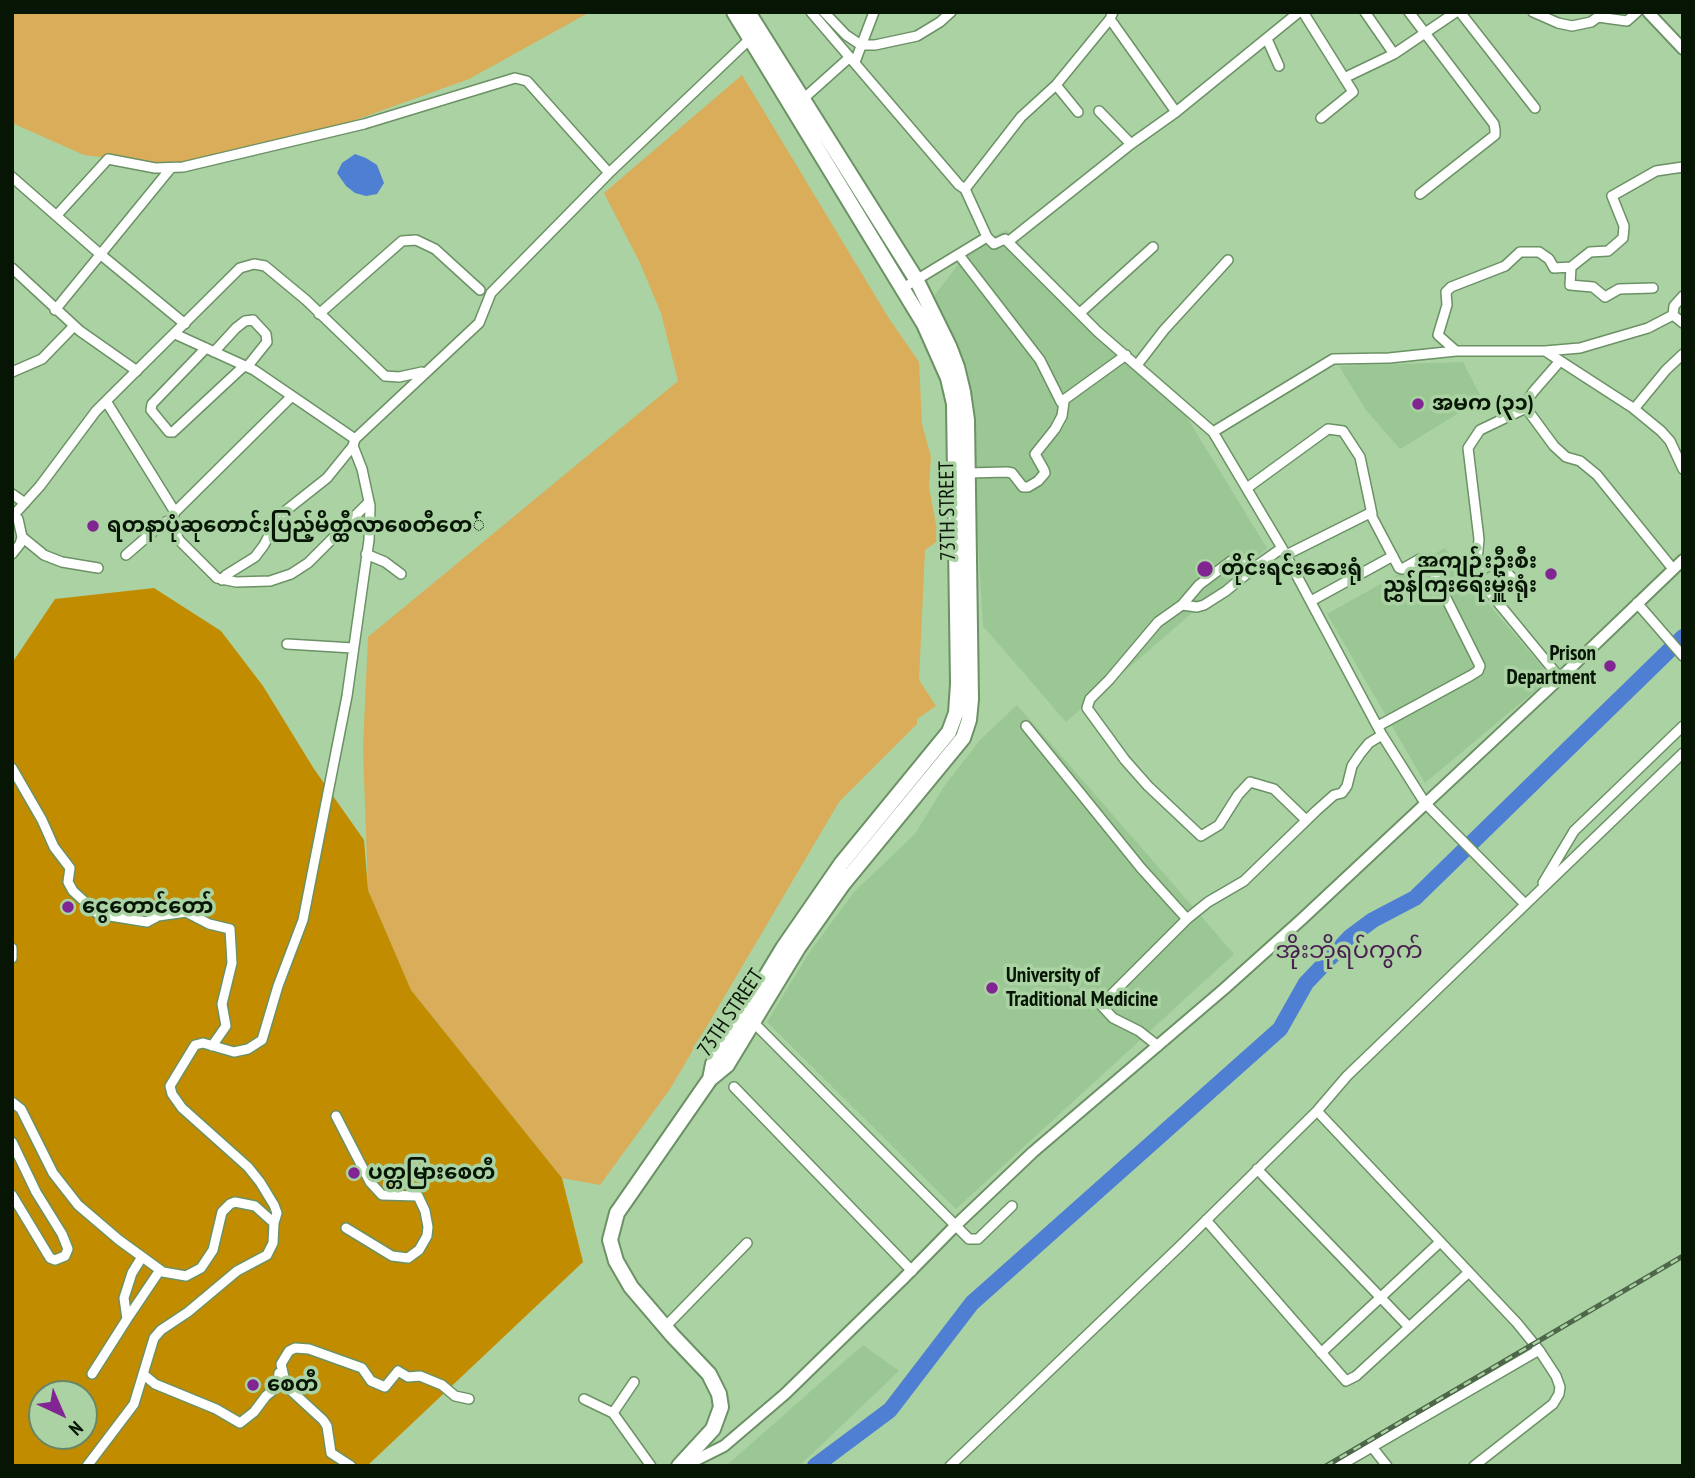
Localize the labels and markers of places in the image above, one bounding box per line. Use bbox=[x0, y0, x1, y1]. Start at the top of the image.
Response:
place label: အမက (၃၁) bbox=[1432, 391, 1533, 417]
marker: အမက (၃၁) bbox=[1410, 396, 1426, 412]
place label: ရတနာပုံဆုတောင်းပြည့်မိတ္ထီလာစေတီတေ် bbox=[107, 513, 485, 539]
marker: ရတနာပုံဆုတောင်းပြည့်မိတ္ထီလာစေတီတေ် bbox=[85, 518, 101, 534]
place label: အကျဉ်းဦးစီး ညွှန်ကြးရေးမှူးရုံး bbox=[1383, 549, 1537, 599]
place label: တိုင်းရင်းဆေးရုံ bbox=[1221, 556, 1362, 582]
marker: တိုင်းရင်းဆေးရုံ bbox=[1195, 559, 1215, 579]
marker: အကျဉ်းဦးစီး ညွှန်ကြးရေးမှူးရုံး bbox=[1543, 566, 1559, 582]
place label: Prison Department bbox=[1506, 641, 1596, 691]
marker: Prison Department bbox=[1602, 658, 1618, 674]
place label: ငွေတောင်တော် bbox=[82, 894, 213, 920]
marker: ငွေတောင်တော် bbox=[60, 899, 76, 915]
place label: University of Traditional Medicine bbox=[1006, 963, 1158, 1013]
marker: University of Traditional Medicine bbox=[984, 980, 1000, 996]
place label: ပတ္တမြားစေတီ bbox=[368, 1160, 495, 1186]
marker: ပတ္တမြားစေတီ bbox=[346, 1165, 362, 1181]
place label: စေတီ bbox=[267, 1372, 318, 1398]
marker: စေတီ bbox=[245, 1377, 261, 1393]

